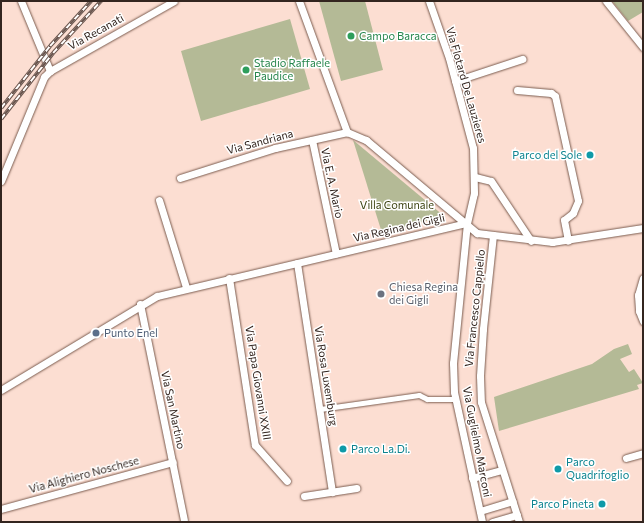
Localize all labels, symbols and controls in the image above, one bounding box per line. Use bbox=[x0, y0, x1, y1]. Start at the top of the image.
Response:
street label: Via Recanati bbox=[66, 11, 126, 53]
street label: Via Flotard De Lauzieres bbox=[443, 25, 489, 145]
place label: Campo Baracca bbox=[359, 29, 437, 43]
marker: Campo Baracca bbox=[346, 31, 356, 41]
place label: Stadio Raffaele Paudice bbox=[254, 57, 330, 83]
marker: Stadio Raffaele Paudice bbox=[241, 65, 251, 75]
street label: Via Sandriana bbox=[225, 127, 295, 157]
street label: Via E. A. Mario bbox=[318, 147, 346, 219]
place label: Parco del Sole bbox=[512, 148, 582, 162]
marker: Parco del Sole bbox=[585, 150, 595, 160]
park label: Villa Comunale bbox=[360, 198, 434, 212]
street label: Via Regina dei Gigli bbox=[352, 211, 446, 245]
street label: Via Francesco Cappiello bbox=[462, 249, 488, 367]
place label: Chiesa Regina dei Gigli bbox=[389, 281, 458, 307]
marker: Chiesa Regina dei Gigli bbox=[376, 289, 386, 299]
street label: Via Papa Giovanni XXIII bbox=[242, 325, 274, 441]
street label: Via Rosa Luxemburg bbox=[312, 325, 340, 427]
place label: Punto Enel bbox=[104, 326, 158, 340]
marker: Punto Enel bbox=[91, 328, 101, 338]
street label: Via San Martino bbox=[158, 370, 188, 450]
street label: Via Guglielmo Marconi bbox=[460, 386, 494, 498]
place label: Parco La.Di. bbox=[351, 442, 410, 456]
marker: Parco La.Di. bbox=[338, 444, 348, 454]
street label: Via Alighiero Noschese bbox=[28, 454, 140, 496]
place label: Parco Quadrifoglio bbox=[566, 456, 629, 482]
marker: Parco Quadrifoglio bbox=[553, 464, 563, 474]
place label: Parco Pineta bbox=[531, 497, 594, 511]
marker: Parco Pineta bbox=[597, 499, 607, 509]

